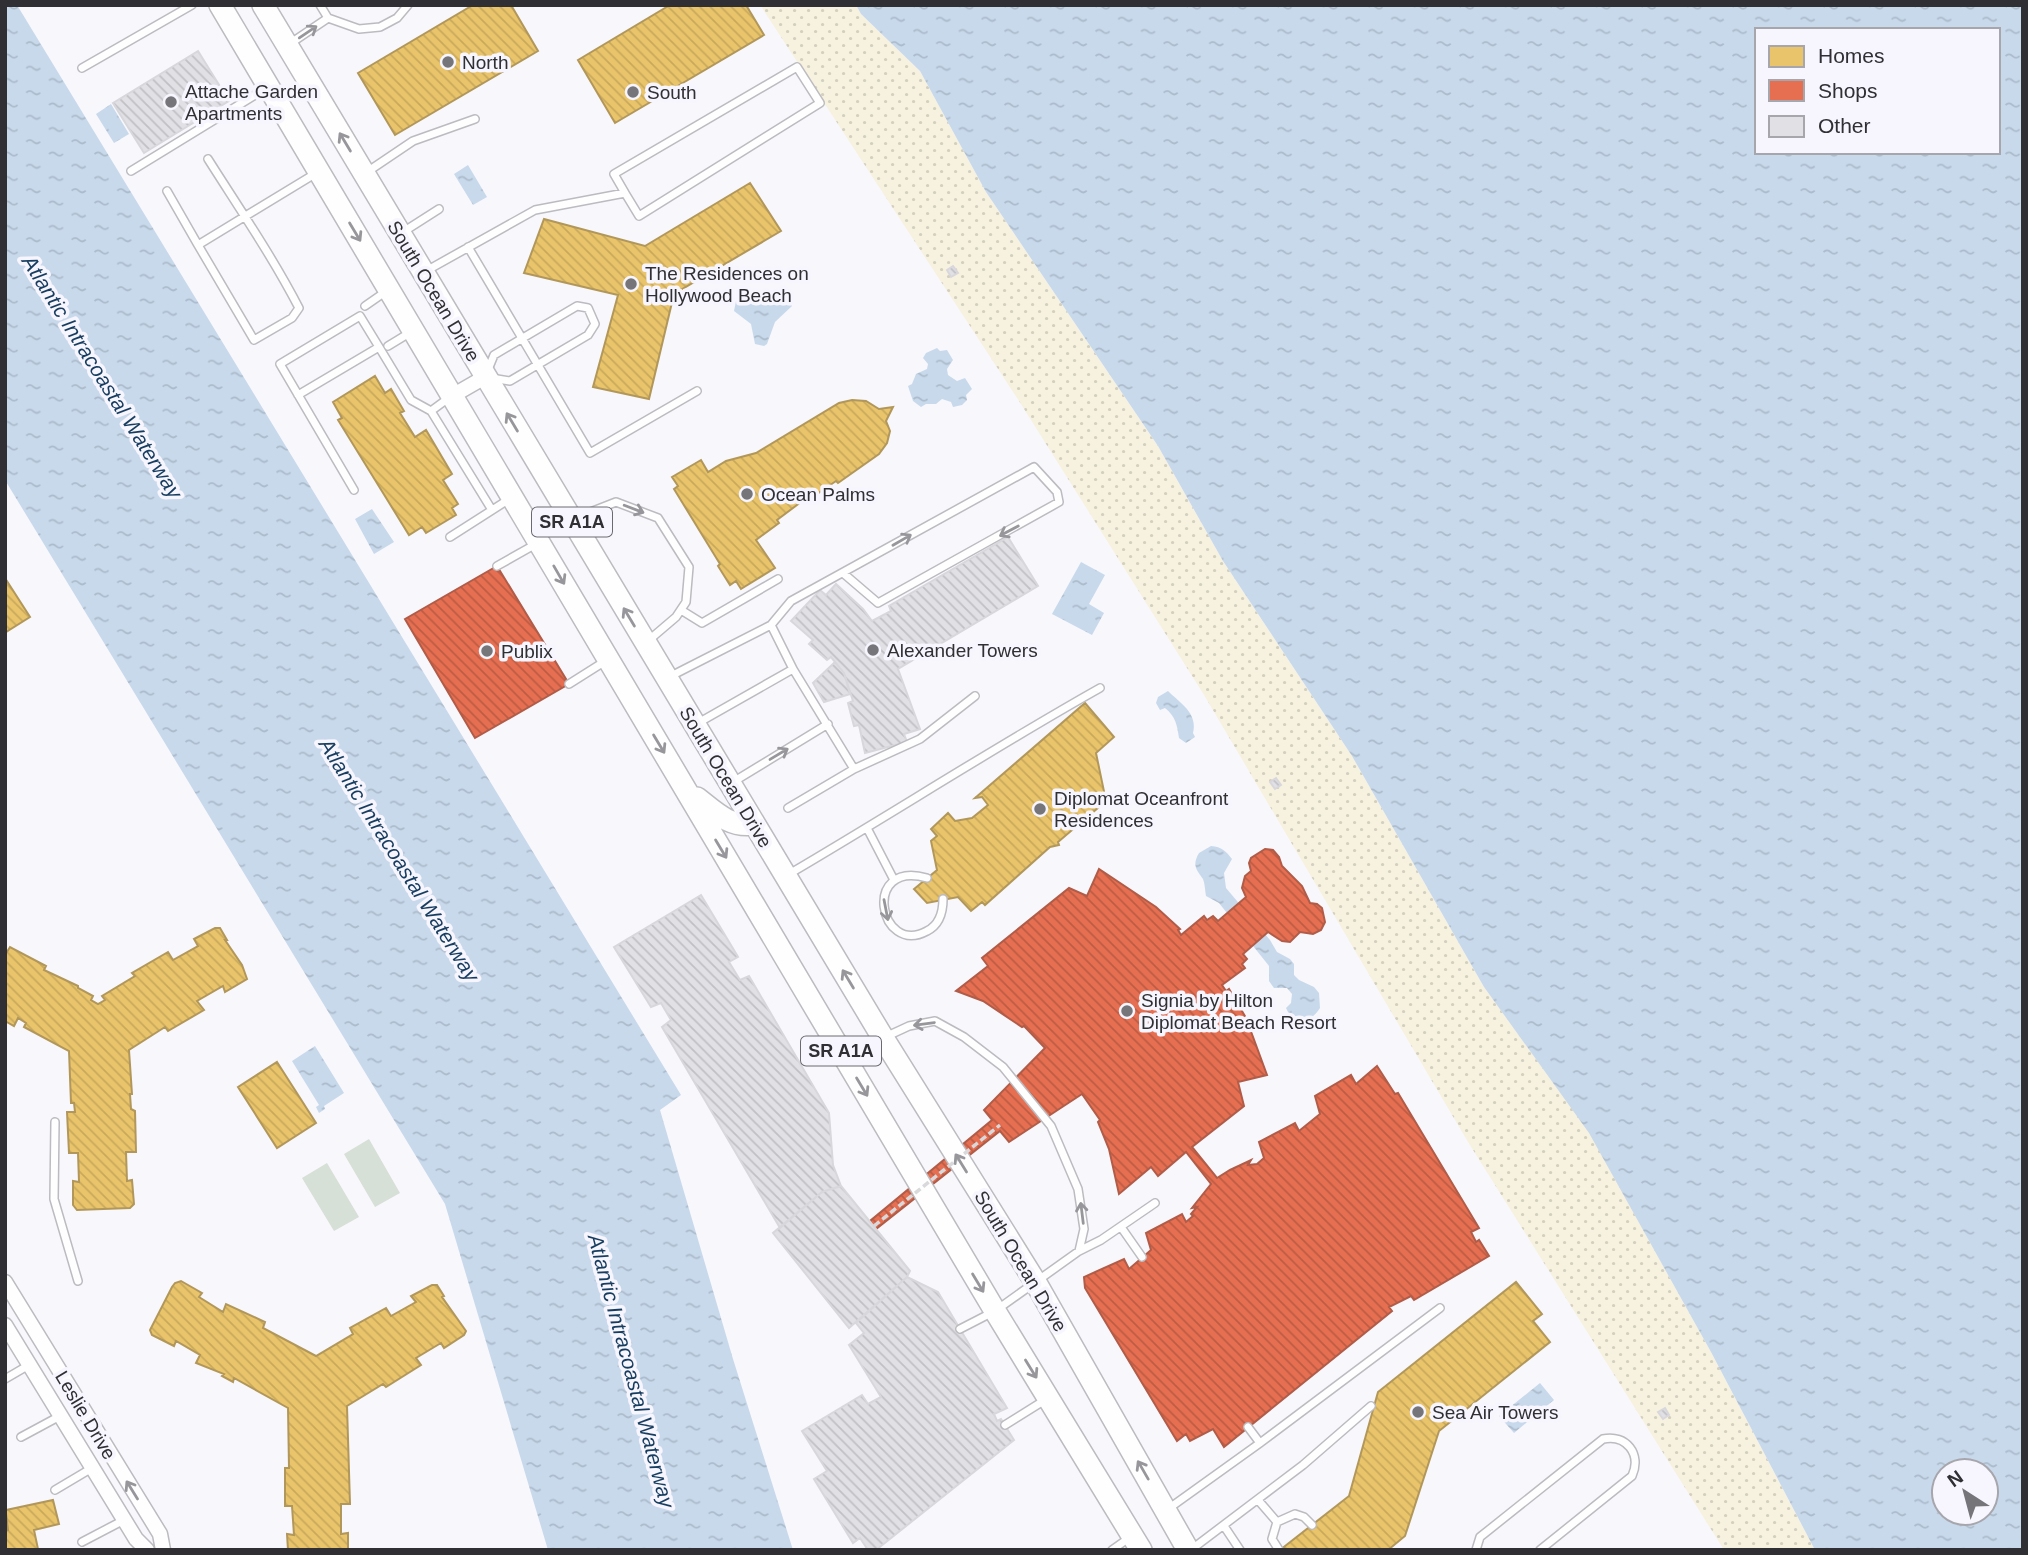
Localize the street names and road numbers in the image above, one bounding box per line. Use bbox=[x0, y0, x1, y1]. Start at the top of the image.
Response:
street label: South Ocean Drive bbox=[383, 217, 484, 365]
road number: SR A1A bbox=[532, 508, 612, 536]
street label: South Ocean Drive bbox=[675, 703, 776, 851]
road number: SR A1A bbox=[801, 1036, 881, 1066]
street label: South Ocean Drive bbox=[970, 1187, 1071, 1335]
street label: Leslie Drive bbox=[51, 1367, 120, 1463]

